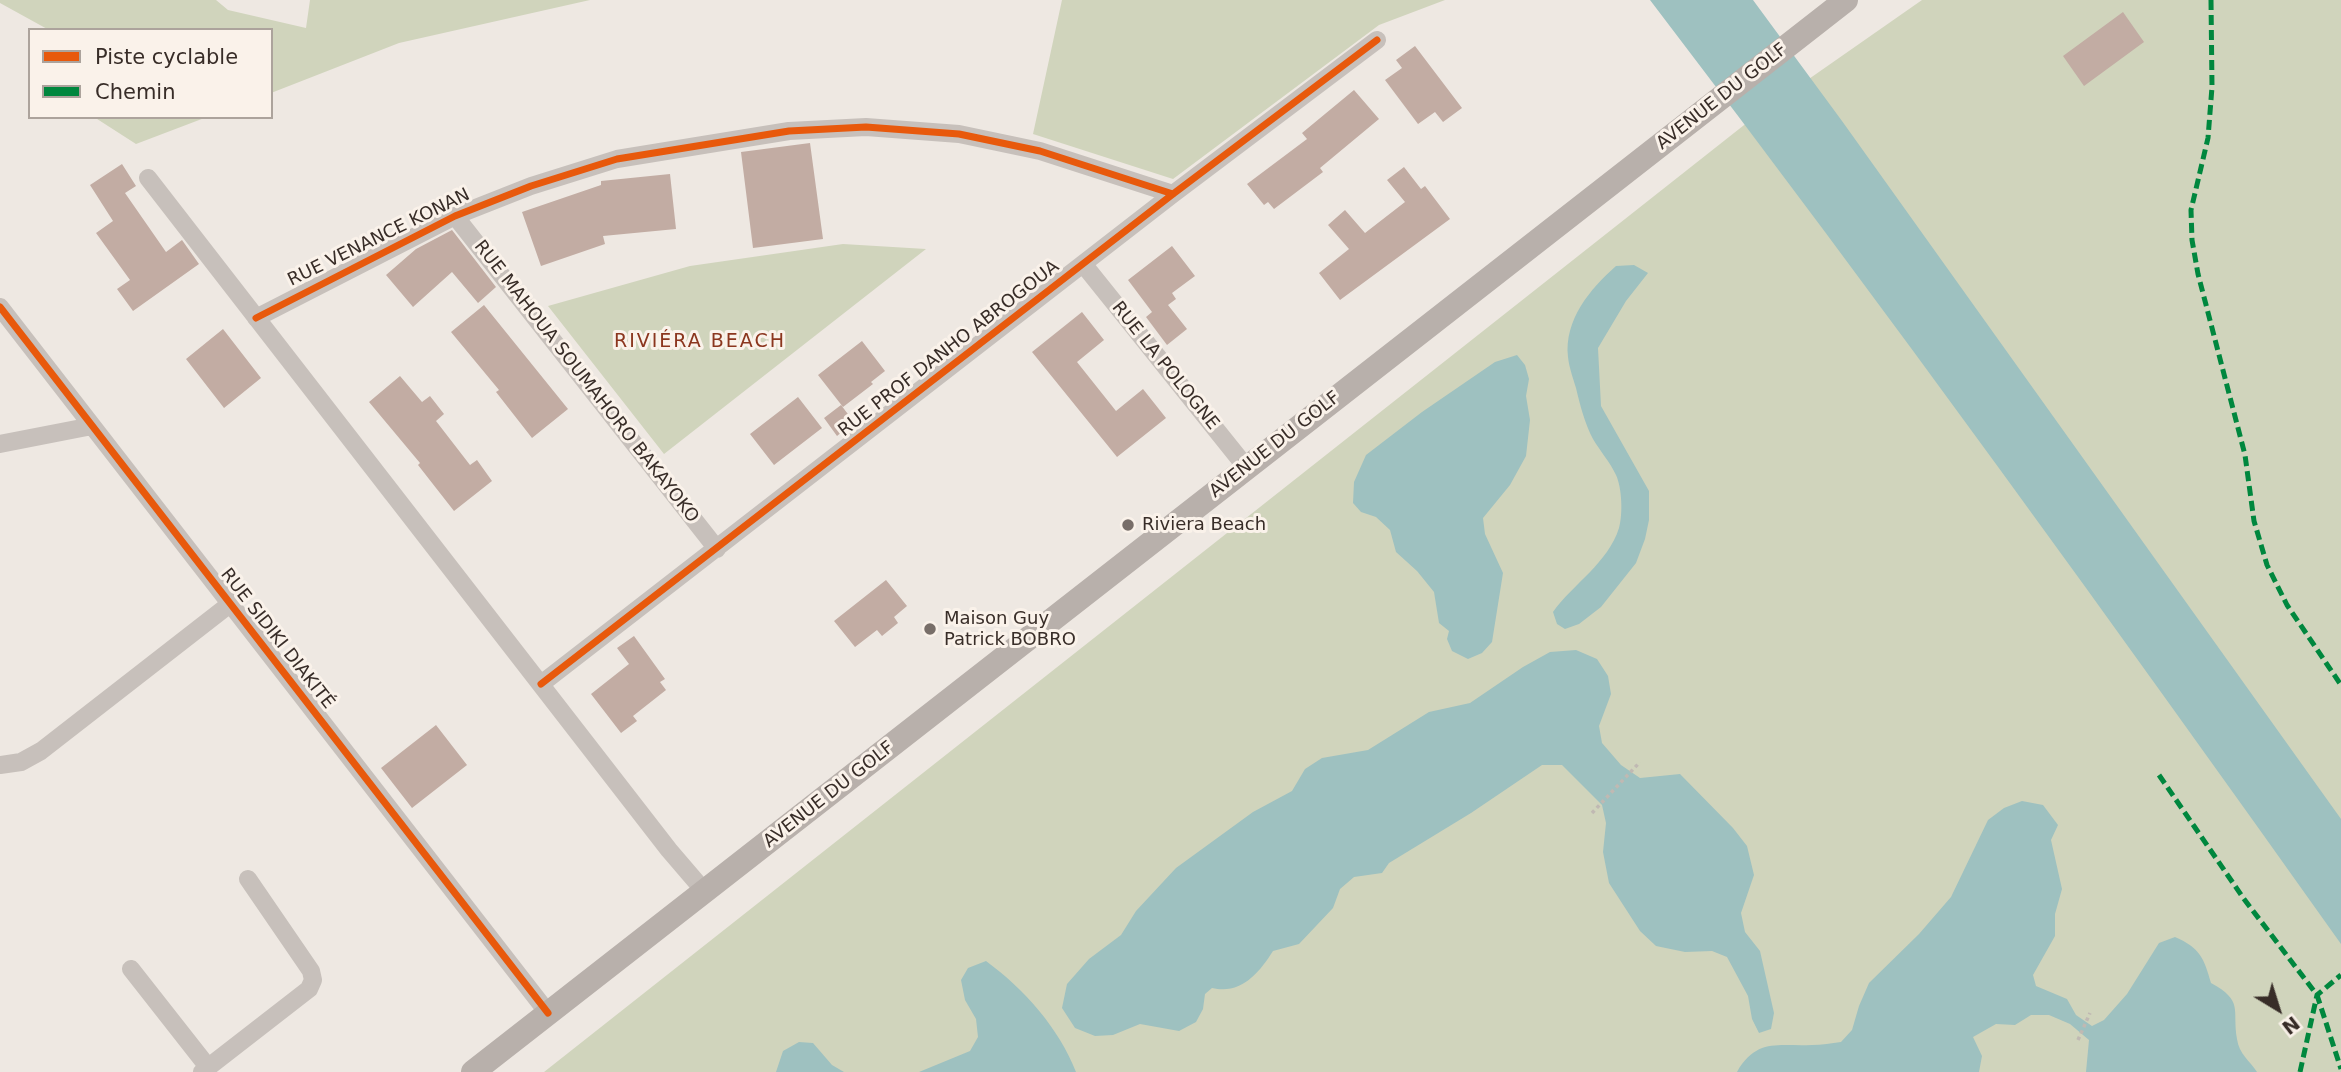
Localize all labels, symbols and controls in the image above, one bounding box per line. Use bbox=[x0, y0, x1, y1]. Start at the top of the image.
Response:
legend bbox=[28, 28, 273, 119]
street label: AVENUE DU GOLF bbox=[1652, 39, 1792, 155]
text: Piste cyclable bbox=[95, 45, 238, 69]
text: Chemin bbox=[95, 80, 176, 104]
street label: RUE VENANCE KONAN bbox=[285, 185, 473, 291]
street label: RUE MAHOUA SOUMAHORO BAKAYOKO bbox=[469, 236, 703, 528]
street label: RUE PROF DANHO ABROGOUA bbox=[834, 256, 1064, 442]
street label: RUE LA POLOGNE bbox=[1107, 298, 1223, 434]
district label: RIVIÉRA BEACH bbox=[616, 331, 784, 353]
street label: AVENUE DU GOLF bbox=[1205, 387, 1345, 503]
place label: Riviera Beach bbox=[1142, 514, 1266, 536]
marker: Riviera Beach bbox=[1120, 517, 1136, 533]
street label: RUE SIDIKI DIAKITÉ bbox=[215, 564, 339, 714]
place label: Maison Guy Patrick BOBRO bbox=[944, 608, 1076, 650]
marker: Maison Guy Patrick BOBRO bbox=[922, 621, 938, 637]
street label: AVENUE DU GOLF bbox=[759, 737, 899, 853]
north arrow bbox=[2243, 974, 2313, 1044]
text: N bbox=[2278, 1012, 2304, 1039]

